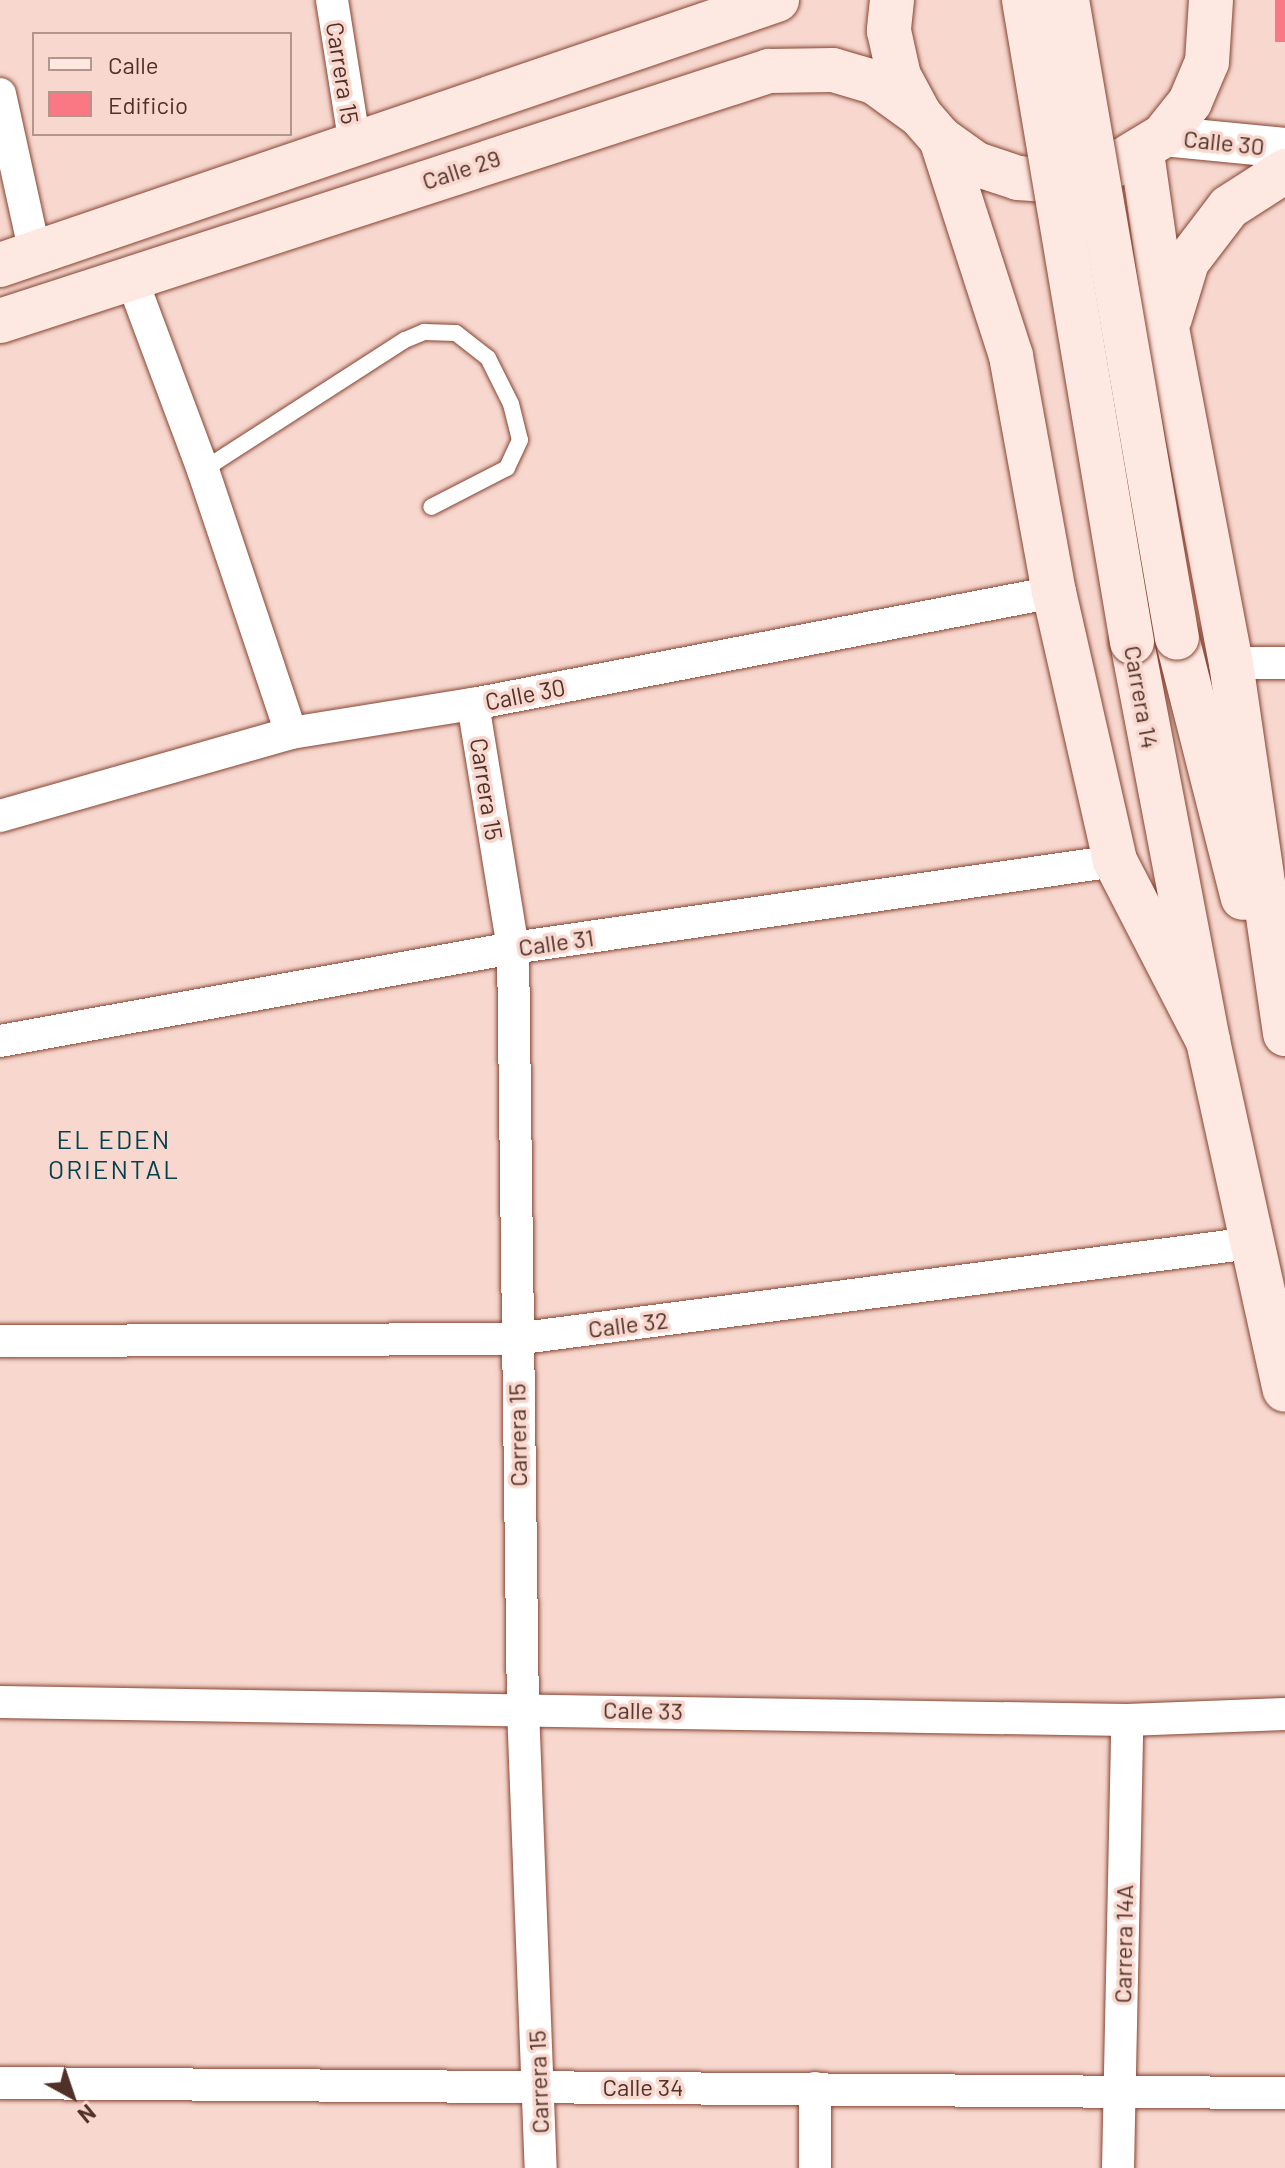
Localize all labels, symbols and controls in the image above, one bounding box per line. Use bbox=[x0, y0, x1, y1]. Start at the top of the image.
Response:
street label: Carrera 15 bbox=[321, 20, 365, 126]
legend bbox=[32, 32, 292, 136]
text: Calle bbox=[108, 50, 159, 79]
text: Edificio bbox=[108, 90, 188, 119]
street label: Calle 30 bbox=[1182, 123, 1266, 161]
street label: Calle 29 bbox=[418, 143, 504, 195]
street label: Carrera 14 bbox=[1119, 643, 1165, 751]
street label: Calle 30 bbox=[482, 672, 568, 716]
street label: Carrera 15 bbox=[465, 736, 509, 842]
street label: Calle 31 bbox=[516, 922, 596, 962]
district label: EL EDEN ORIENTAL bbox=[48, 1123, 180, 1184]
street label: Calle 32 bbox=[586, 1305, 670, 1343]
street label: Carrera 15 bbox=[502, 1383, 532, 1487]
street label: Calle 33 bbox=[603, 1695, 683, 1725]
street label: Carrera 14A bbox=[1108, 1884, 1138, 2004]
street label: Carrera 15 bbox=[522, 2030, 554, 2134]
north arrow bbox=[32, 2056, 112, 2136]
street label: Calle 34 bbox=[603, 2073, 683, 2101]
text: N bbox=[73, 2100, 101, 2129]

